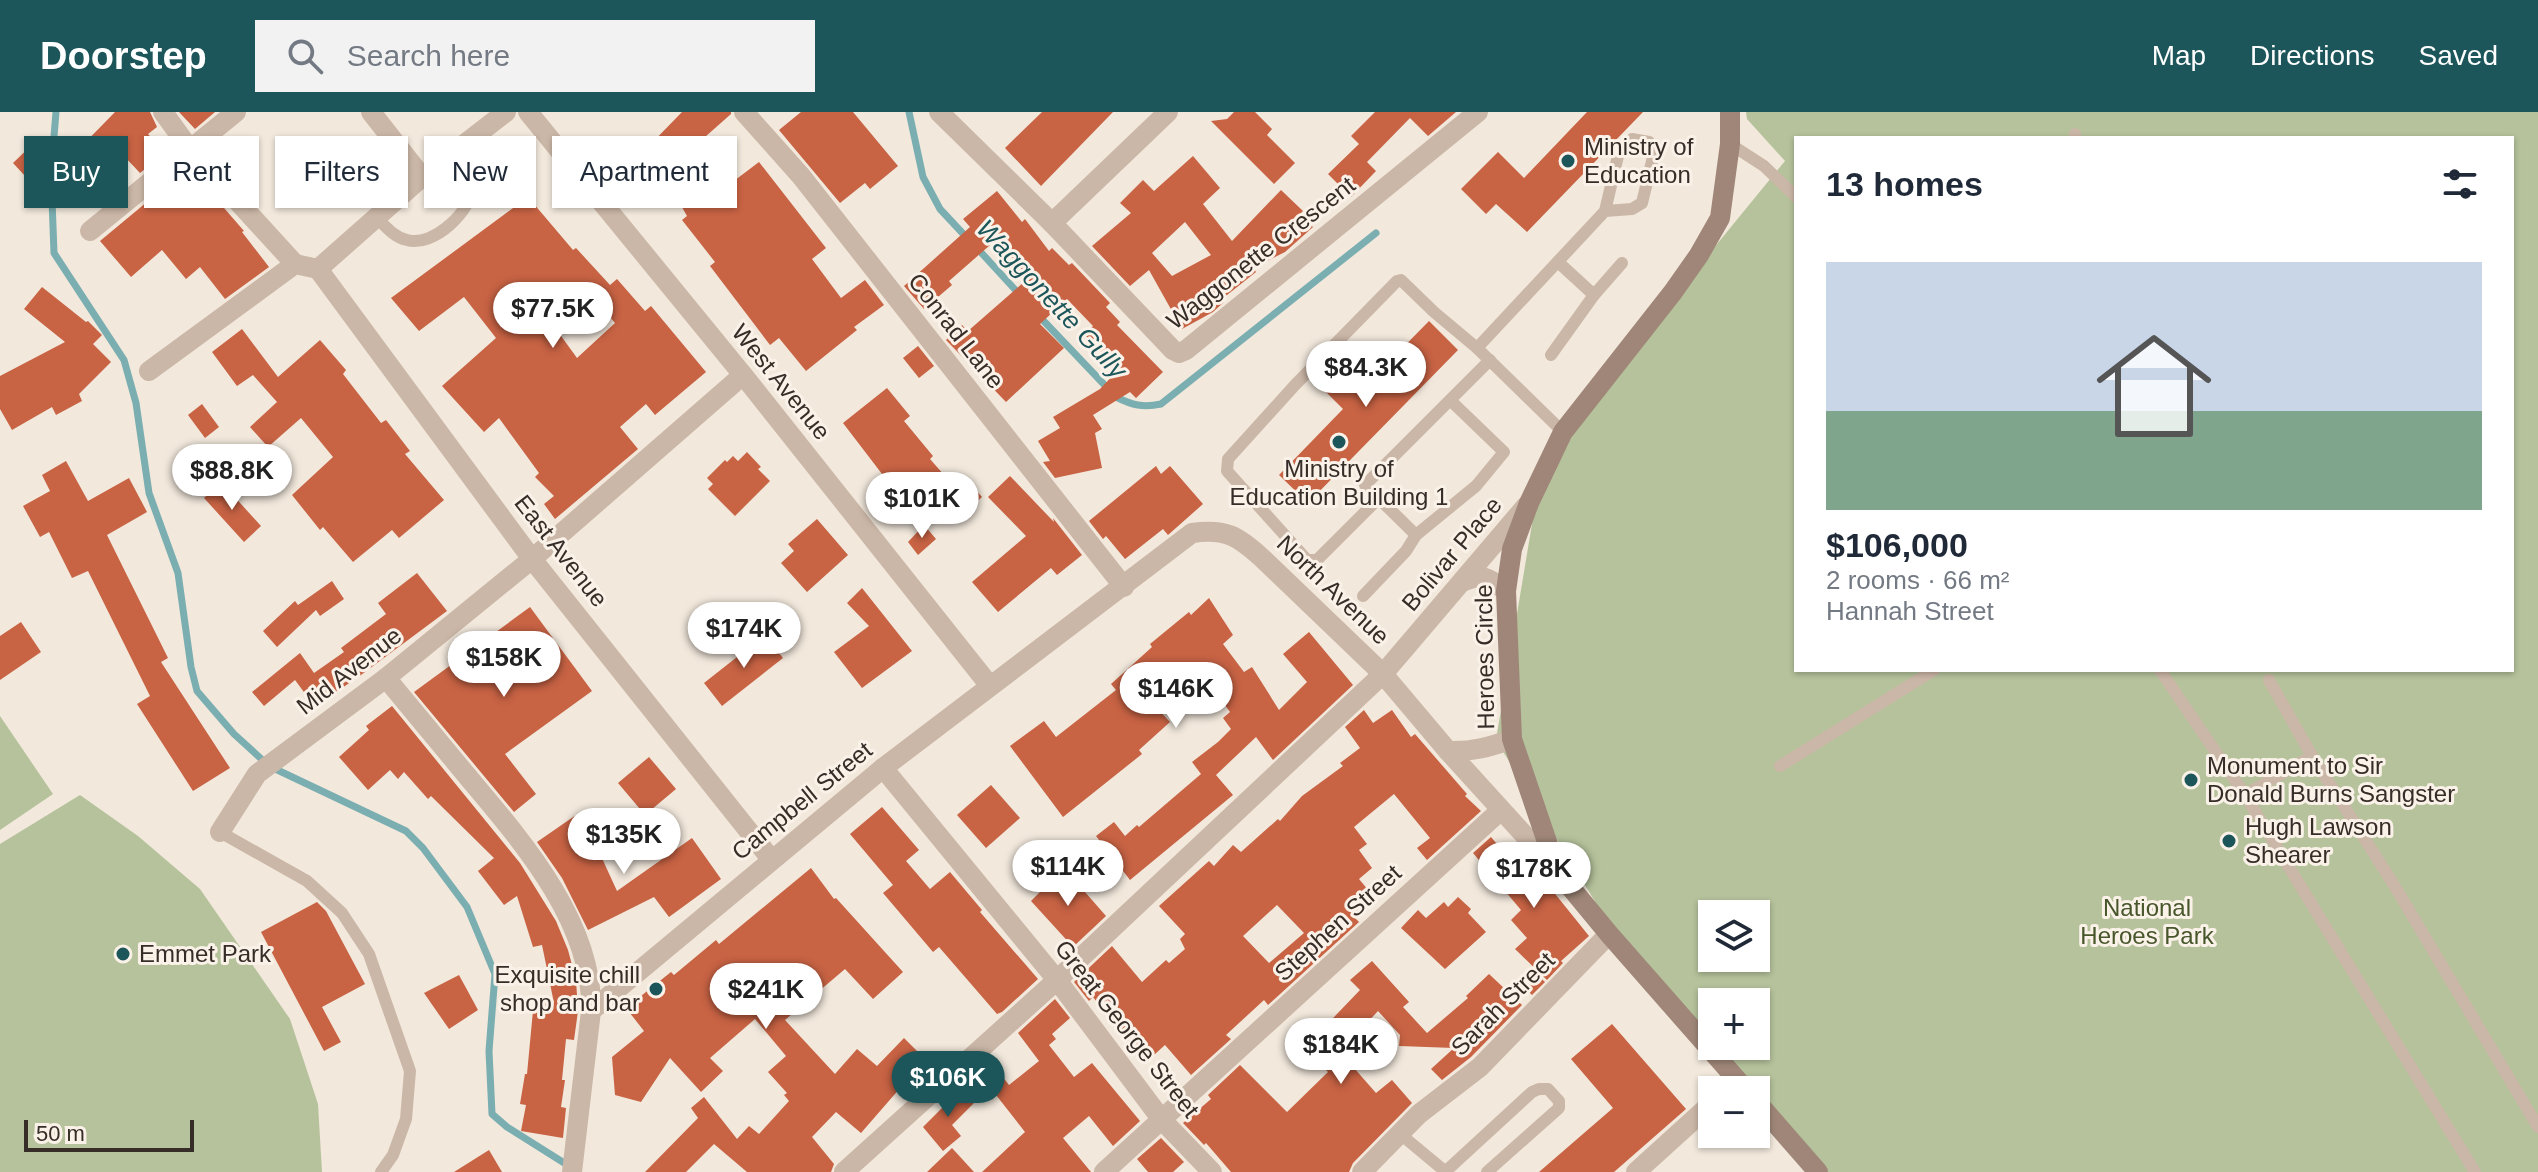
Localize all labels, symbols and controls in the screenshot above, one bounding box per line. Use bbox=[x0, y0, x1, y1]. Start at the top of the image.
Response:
search box bbox=[255, 20, 815, 92]
icon: search bbox=[283, 34, 327, 78]
text: Doorstep bbox=[40, 35, 207, 77]
text: Search here bbox=[347, 39, 510, 72]
text: Map bbox=[2152, 40, 2206, 71]
text: Directions bbox=[2250, 40, 2375, 71]
text: Saved bbox=[2419, 40, 2498, 71]
place label: Ministry of Education bbox=[1584, 133, 1694, 188]
chip: Buy bbox=[24, 136, 128, 208]
chip: Rent bbox=[144, 136, 259, 208]
chip: Filters bbox=[275, 136, 408, 208]
chip: New bbox=[424, 136, 536, 208]
chip: Apartment bbox=[552, 136, 737, 208]
marker: Ministry of Education bbox=[1559, 152, 1577, 170]
icon: filters bbox=[2438, 162, 2482, 206]
text: 13 homes bbox=[1826, 165, 1983, 203]
street label: Waggonette Crescent bbox=[1161, 171, 1360, 334]
water label: Waggonette Gully bbox=[971, 213, 1135, 386]
street label: Conrad Lane bbox=[903, 268, 1010, 394]
pin: $77.5K bbox=[488, 282, 618, 350]
text: $77.5K bbox=[511, 293, 595, 323]
icon: home bbox=[2082, 314, 2226, 458]
street label: West Avenue bbox=[727, 319, 836, 445]
pin: $84.3K bbox=[1301, 341, 1431, 409]
text: $84.3K bbox=[1324, 352, 1408, 382]
marker: Ministry of Education Building 1 bbox=[1330, 433, 1348, 451]
pin: $88.8K bbox=[167, 444, 297, 512]
text: $88.8K bbox=[190, 455, 274, 485]
place label: Ministry of Education Building 1 bbox=[1230, 455, 1448, 510]
pin: $101K bbox=[866, 472, 978, 540]
text: $101K bbox=[884, 483, 960, 513]
street label: East Avenue bbox=[509, 489, 613, 612]
street label: Bolivar Place bbox=[1396, 491, 1507, 616]
text: $106,000 bbox=[1826, 526, 1968, 564]
street label: North Avenue bbox=[1272, 530, 1395, 650]
text: 2 rooms · 66 m² bbox=[1826, 565, 2010, 595]
street label: Heroes Circle bbox=[1470, 584, 1499, 730]
text: Hannah Street bbox=[1826, 596, 1994, 626]
pin: $174K bbox=[688, 602, 800, 670]
text: $174K bbox=[706, 613, 782, 643]
street label: Mid Avenue bbox=[291, 621, 406, 720]
pin: $158K bbox=[448, 631, 560, 699]
text: $158K bbox=[466, 642, 542, 672]
pin: $146K bbox=[1120, 662, 1232, 730]
text: $146K bbox=[1138, 673, 1214, 703]
street label: Campbell Street bbox=[726, 736, 877, 865]
place label: Monument to Sir Donald Burns Sangster bbox=[2207, 752, 2455, 807]
marker: Monument to Sir Donald Burns Sangster bbox=[2182, 771, 2200, 789]
pin: $135K bbox=[568, 808, 680, 876]
place label: Hugh Lawson Shearer bbox=[2245, 813, 2392, 868]
text: $135K bbox=[586, 819, 662, 849]
marker: Hugh Lawson Shearer bbox=[2220, 832, 2238, 850]
pin: $114K bbox=[1012, 840, 1124, 908]
pin: $178K bbox=[1478, 842, 1590, 910]
text: $114K bbox=[1030, 851, 1106, 881]
text: $178K bbox=[1496, 853, 1572, 883]
street label: Stephen Street bbox=[1269, 859, 1406, 986]
park label: National Heroes Park bbox=[2080, 894, 2215, 949]
map controls bbox=[1698, 900, 1770, 1148]
button: layers bbox=[1698, 900, 1770, 972]
street label: Great George Street bbox=[1050, 935, 1205, 1123]
place label: Emmet Park bbox=[139, 940, 272, 967]
marker: Emmet Park bbox=[114, 945, 132, 963]
street label: Sarah Street bbox=[1445, 946, 1560, 1061]
place label: Exquisite chill shop and bar bbox=[495, 961, 640, 1016]
pin: $241K bbox=[710, 963, 822, 1031]
text: $241K bbox=[728, 974, 804, 1004]
marker: Exquisite chill shop and bar bbox=[647, 980, 665, 998]
button: + bbox=[1698, 988, 1770, 1060]
pin: $184K bbox=[1285, 1018, 1397, 1086]
text: $184K bbox=[1303, 1029, 1379, 1059]
pin: $106K bbox=[892, 1051, 1004, 1119]
text: $106K bbox=[910, 1062, 986, 1092]
button: − bbox=[1698, 1076, 1770, 1148]
scale bar bbox=[24, 1116, 194, 1152]
text: 50 m bbox=[36, 1121, 85, 1146]

